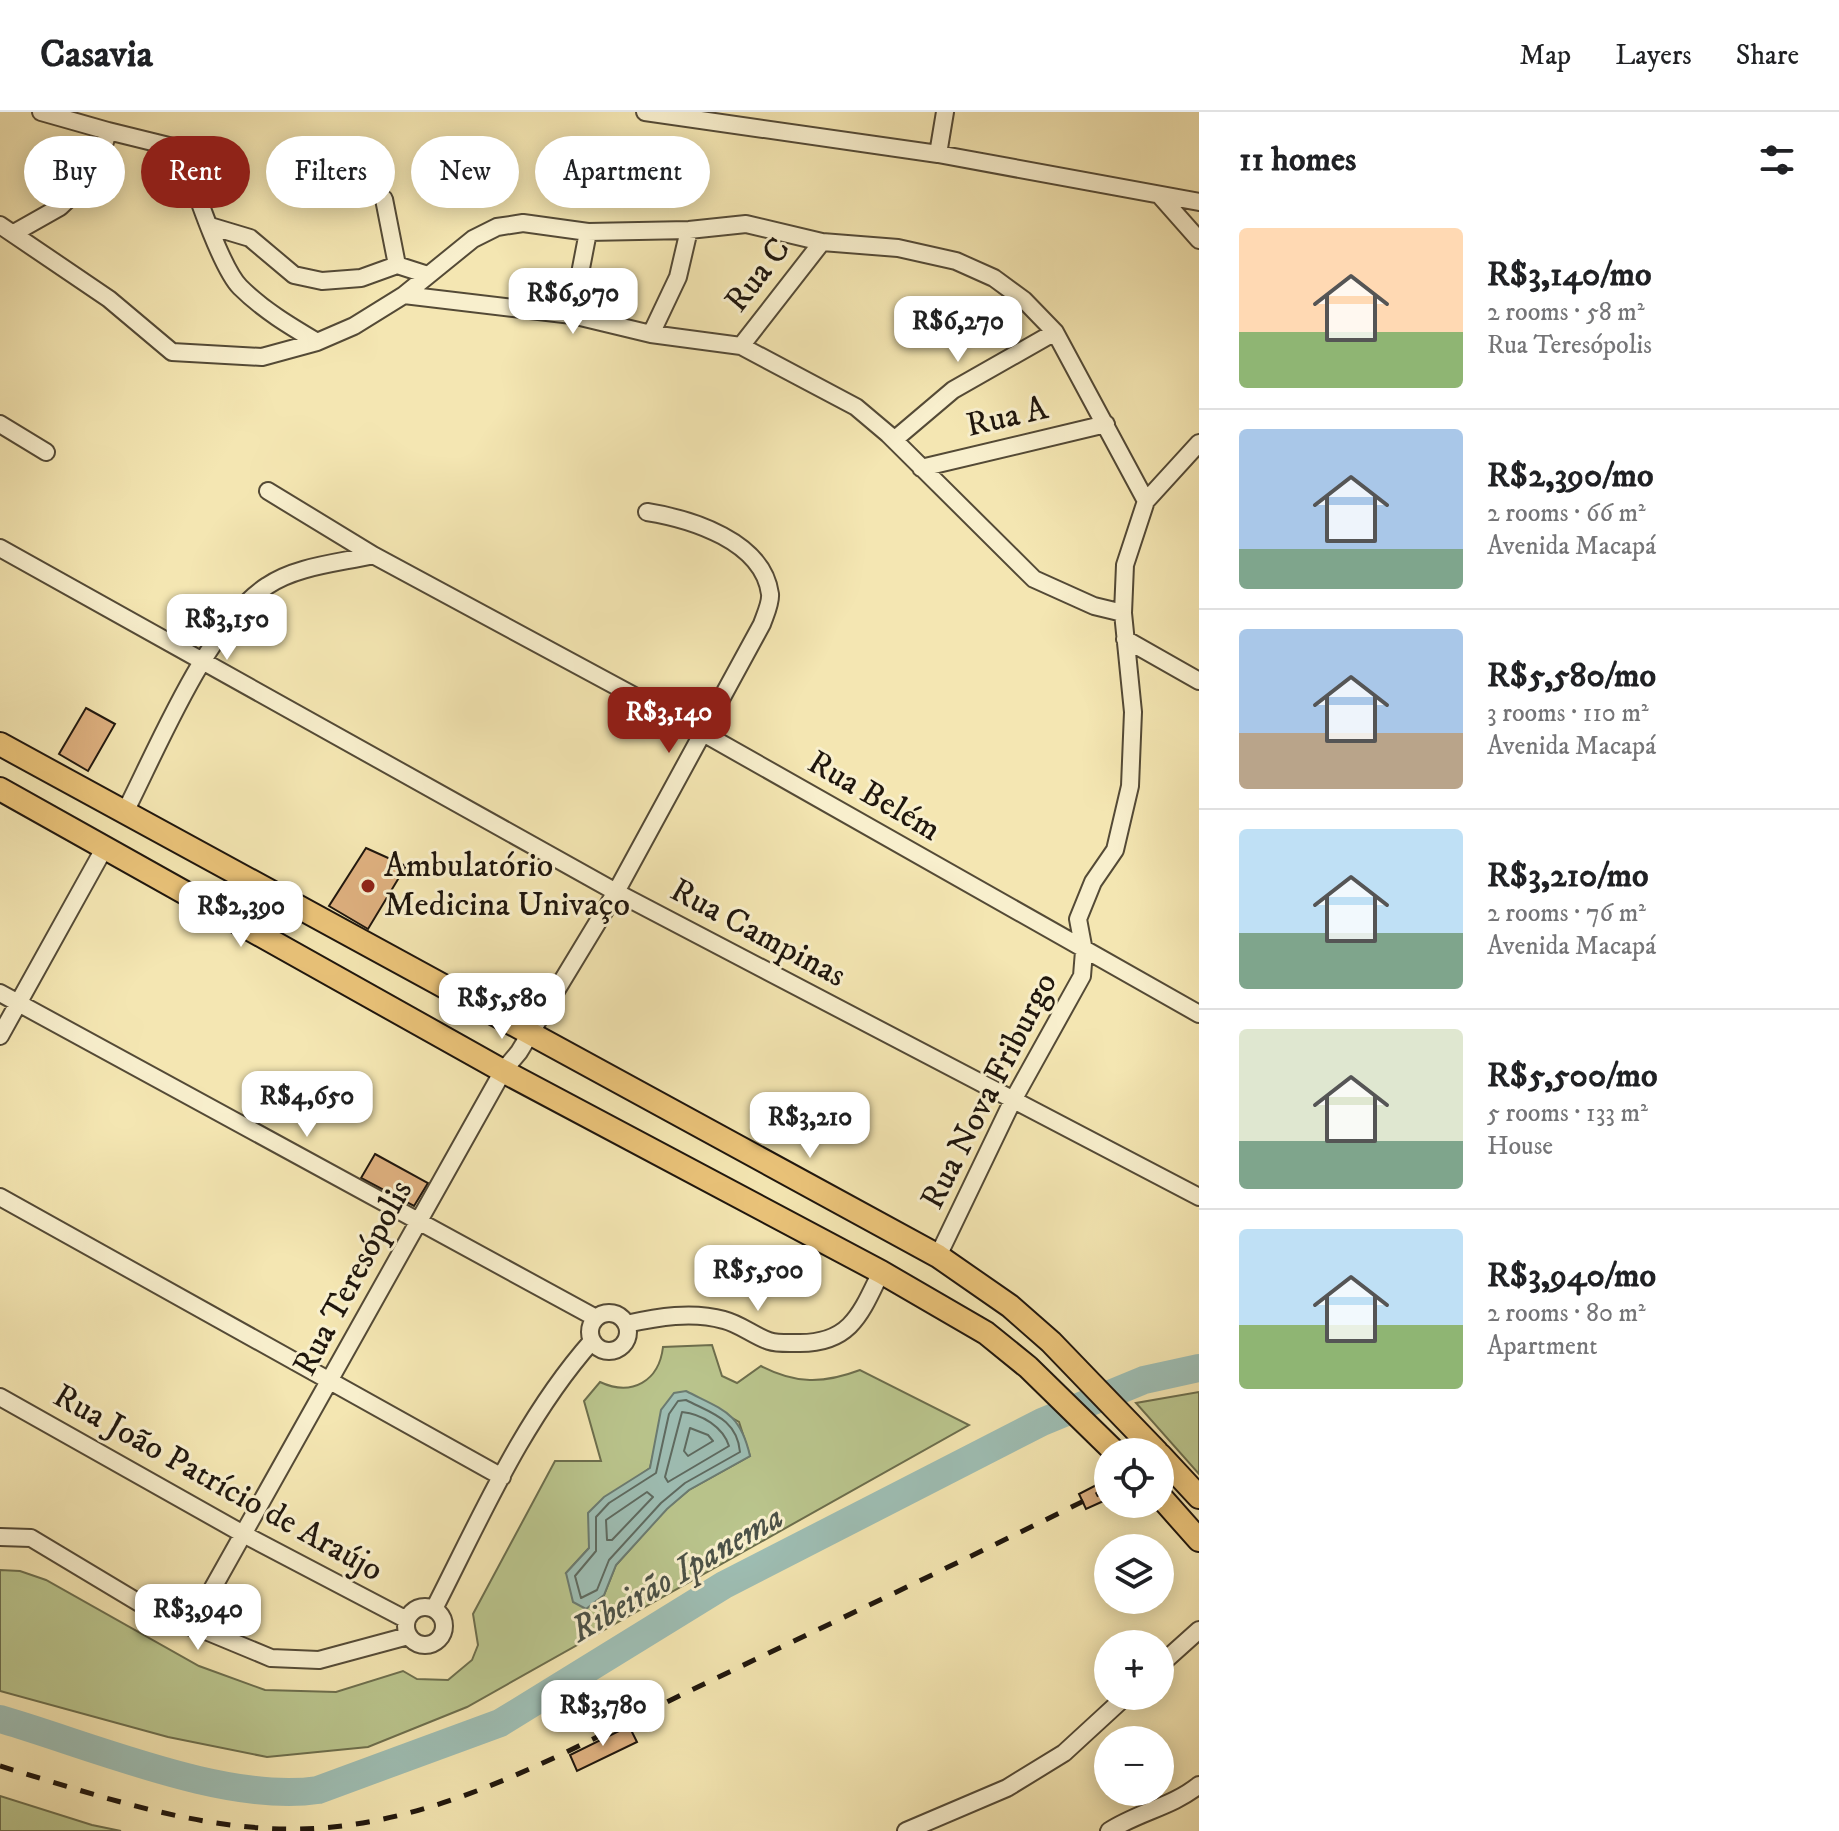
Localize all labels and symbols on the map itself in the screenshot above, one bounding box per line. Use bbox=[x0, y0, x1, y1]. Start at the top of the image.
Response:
street label: Rua C bbox=[716, 229, 800, 321]
pin: R$6,970 bbox=[499, 268, 647, 336]
pin: R$6,270 bbox=[884, 296, 1032, 364]
street label: Rua A bbox=[962, 387, 1052, 447]
pin: R$3,150 bbox=[153, 594, 301, 662]
pin: R$3,140 bbox=[595, 687, 743, 755]
street label: Rua Belém bbox=[800, 741, 948, 851]
place label: Ambulatório Medicina Univaço bbox=[384, 845, 630, 926]
street label: Rua Campinas bbox=[663, 869, 853, 997]
marker: Ambulatório Medicina Univaço bbox=[359, 877, 377, 895]
pin: R$2,390 bbox=[167, 881, 315, 949]
street label: Rua Nova Friburgo bbox=[911, 966, 1067, 1216]
pin: R$5,580 bbox=[428, 973, 576, 1041]
pin: R$4,650 bbox=[233, 1071, 381, 1139]
pin: R$3,210 bbox=[736, 1092, 884, 1160]
street label: Rua Teresópolis bbox=[284, 1173, 422, 1383]
pin: R$5,500 bbox=[684, 1245, 832, 1313]
street label: Rua João Patrício de Araújo bbox=[46, 1375, 390, 1591]
water label: Ribeirão Ipanema bbox=[561, 1495, 792, 1654]
pin: R$3,940 bbox=[124, 1584, 272, 1652]
pin: R$3,780 bbox=[529, 1680, 677, 1748]

